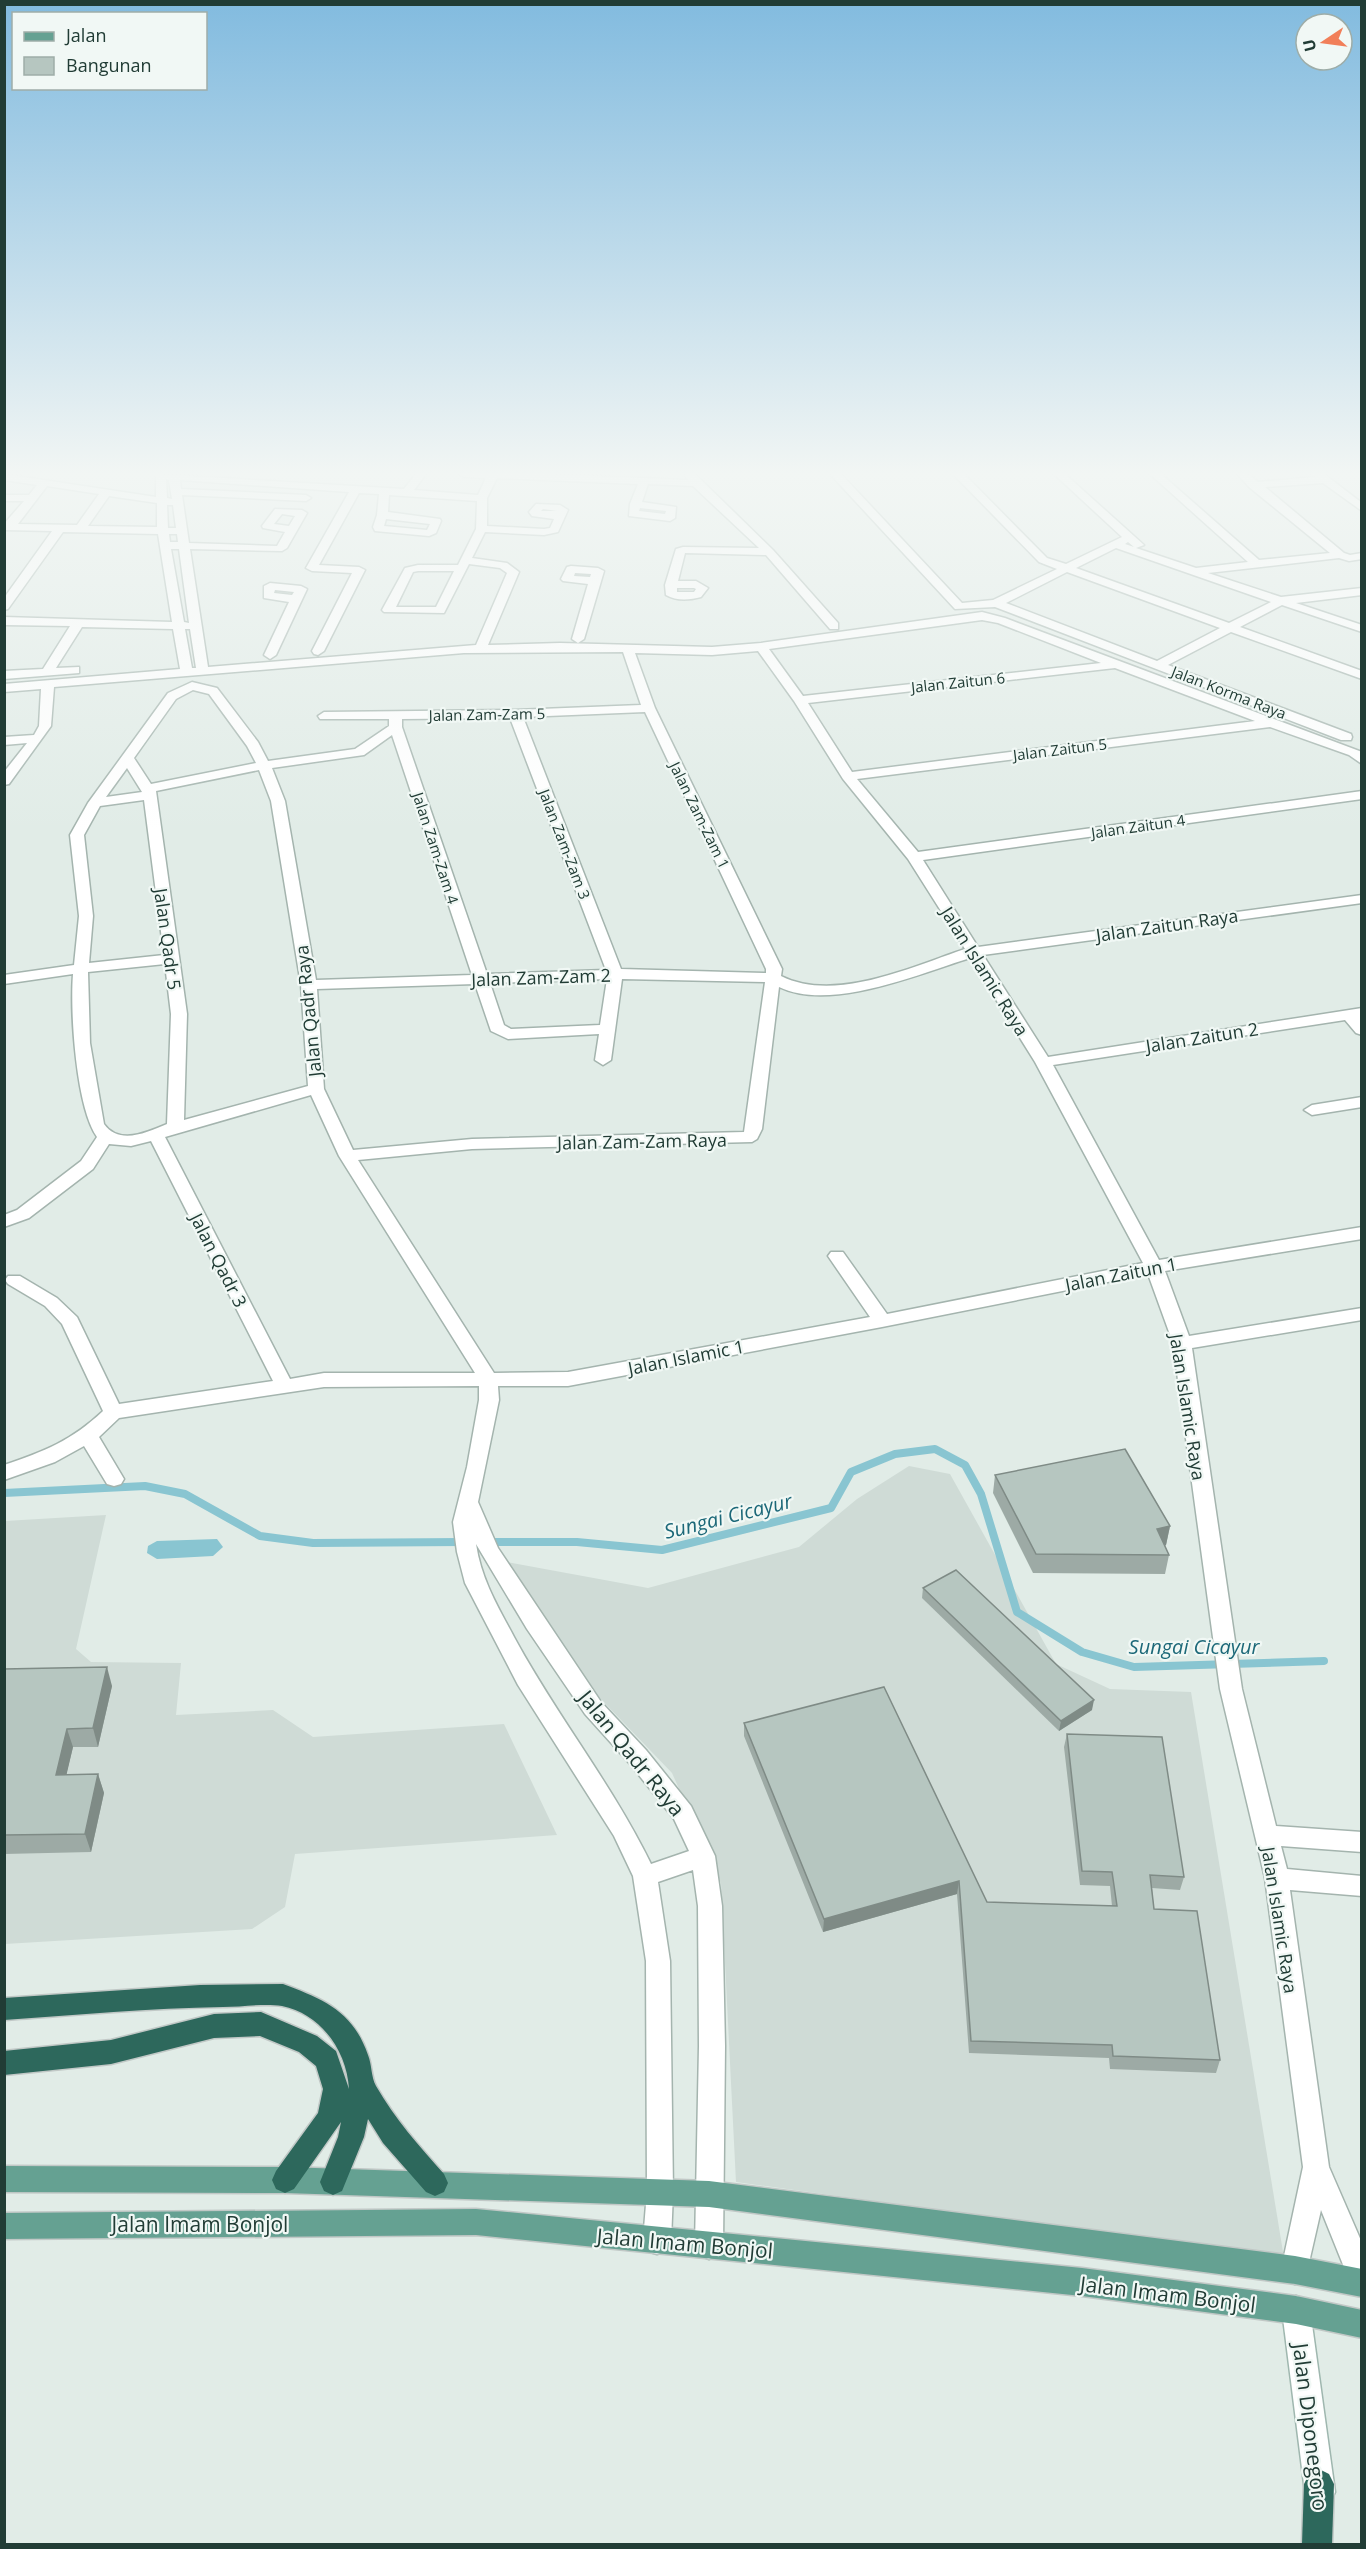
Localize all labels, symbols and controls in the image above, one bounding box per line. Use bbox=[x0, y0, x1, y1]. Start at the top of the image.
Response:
legend bbox=[12, 12, 207, 90]
north arrow bbox=[1294, 12, 1354, 72]
text: Jalan bbox=[64, 23, 106, 47]
text: U bbox=[1297, 37, 1321, 54]
text: Bangunan bbox=[66, 53, 152, 77]
street label: Jalan Korma Raya bbox=[1167, 660, 1289, 723]
street label: Jalan Zaitun 6 bbox=[908, 667, 1006, 697]
street label: Jalan Zam-Zam 5 bbox=[427, 703, 545, 725]
street label: Jalan Zaitun 5 bbox=[1010, 733, 1108, 765]
street label: Jalan Zam-Zam 1 bbox=[665, 756, 735, 872]
street label: Jalan Zam-Zam 3 bbox=[534, 784, 595, 902]
street label: Jalan Zam-Zam 4 bbox=[408, 788, 464, 907]
street label: Jalan Zaitun 4 bbox=[1088, 809, 1187, 843]
street label: Jalan Qadr 5 bbox=[149, 885, 187, 991]
street label: Jalan Islamic Raya bbox=[935, 900, 1034, 1040]
street label: Jalan Zaitun Raya bbox=[1092, 903, 1240, 947]
street label: Jalan Qadr Raya bbox=[289, 944, 327, 1080]
street label: Jalan Zam-Zam 2 bbox=[469, 963, 611, 992]
street label: Jalan Zaitun 2 bbox=[1142, 1016, 1260, 1058]
street label: Jalan Zam-Zam Raya bbox=[555, 1128, 727, 1155]
street label: Jalan Qadr 3 bbox=[184, 1207, 253, 1311]
street label: Jalan Zaitun 1 bbox=[1061, 1251, 1179, 1297]
street label: Jalan Islamic Raya bbox=[1164, 1330, 1211, 1482]
street label: Jalan Islamic 1 bbox=[624, 1334, 746, 1380]
water label: Sungai Cicayur bbox=[661, 1487, 796, 1545]
water label: Sungai Cicayur bbox=[1129, 1633, 1261, 1660]
street label: Jalan Qadr Raya bbox=[571, 1683, 691, 1822]
street label: Jalan Islamic Raya bbox=[1256, 1843, 1303, 1995]
street label: Jalan Imam Bonjol bbox=[110, 2210, 288, 2238]
street label: Jalan Imam Bonjol bbox=[594, 2221, 774, 2265]
street label: Jalan Imam Bonjol bbox=[1077, 2269, 1257, 2319]
street label: Jalan Diponegoro bbox=[1287, 2340, 1335, 2512]

